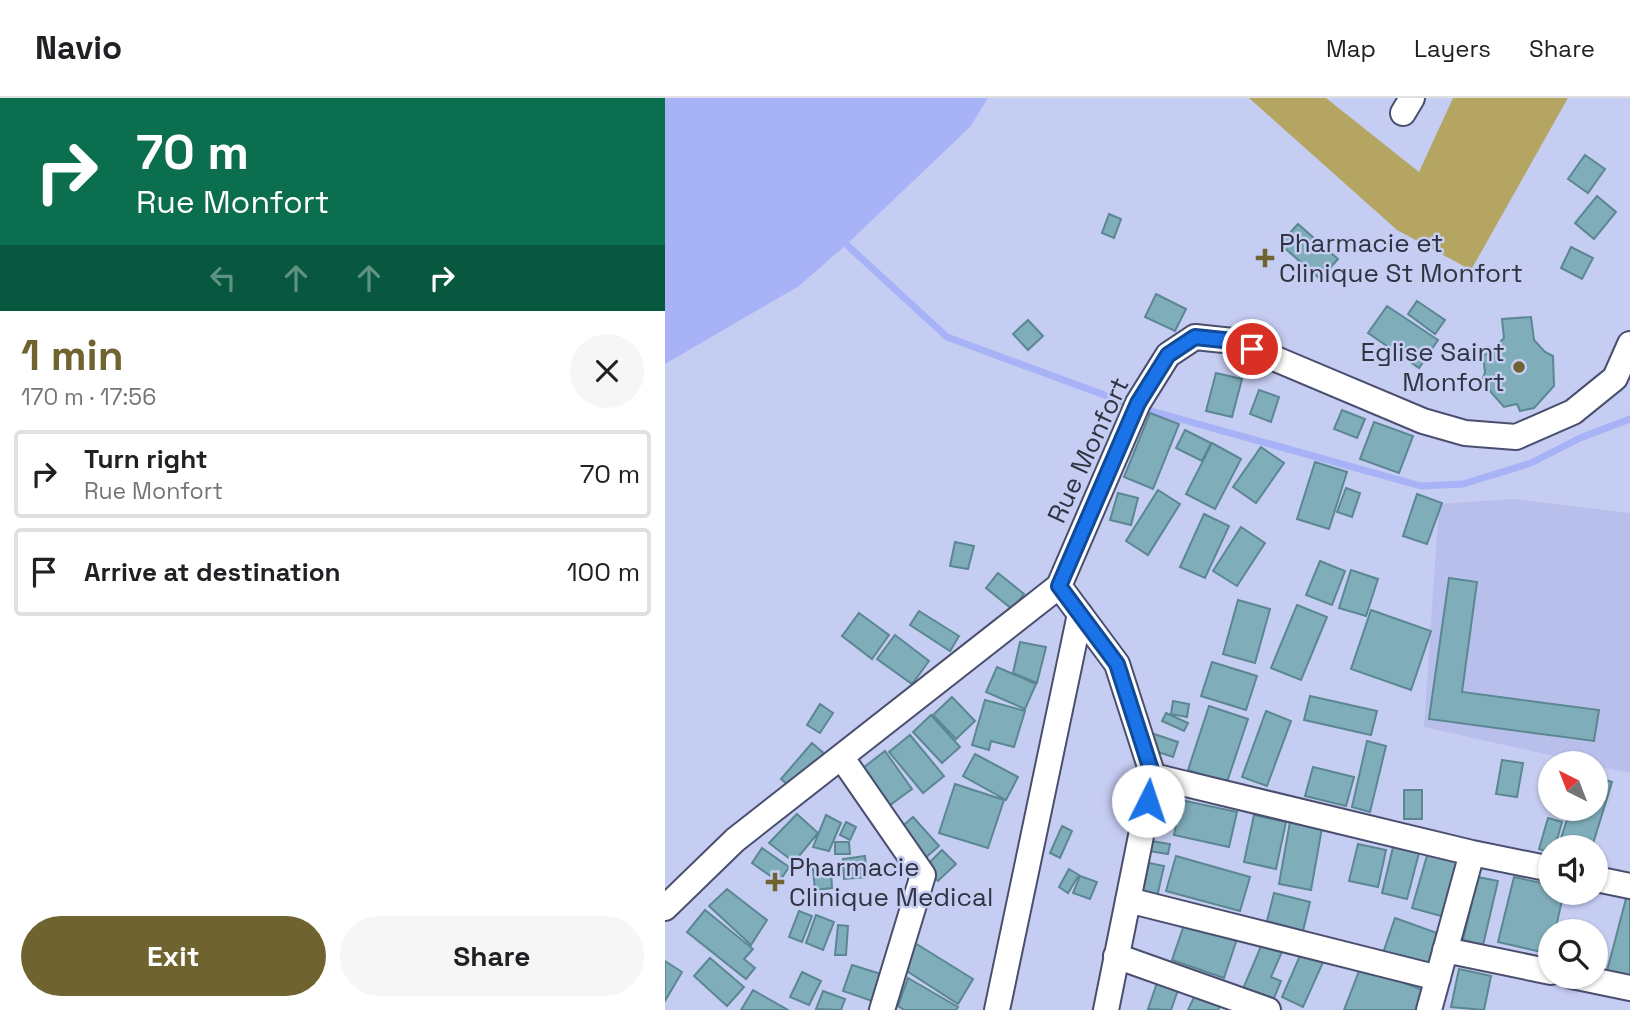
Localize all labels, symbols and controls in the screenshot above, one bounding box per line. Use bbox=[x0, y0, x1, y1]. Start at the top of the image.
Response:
text: Navio bbox=[35, 27, 122, 69]
text: Map bbox=[1326, 33, 1376, 64]
text: Layers bbox=[1414, 33, 1491, 64]
text: Share bbox=[1529, 33, 1595, 64]
text: 70 m bbox=[136, 121, 249, 183]
icon: right bbox=[21, 126, 112, 217]
text: Rue Monfort bbox=[136, 182, 330, 222]
place label: Pharmacie et Clinique St Monfort bbox=[1279, 226, 1523, 290]
marker: Pharmacie et Clinique St Monfort bbox=[1257, 250, 1273, 266]
icon: left bbox=[204, 259, 242, 297]
icon: ahead bbox=[277, 259, 315, 297]
icon: ahead bbox=[350, 259, 388, 297]
icon: right bbox=[423, 259, 461, 297]
pin bbox=[1222, 319, 1282, 379]
text: 1 min bbox=[21, 329, 124, 382]
icon: arrive bbox=[1233, 330, 1271, 368]
button: close bbox=[570, 334, 644, 408]
place label: Eglise Saint Monfort bbox=[1360, 335, 1505, 399]
marker: Eglise Saint Monfort bbox=[1511, 359, 1527, 375]
street label: Rue Monfort bbox=[1039, 372, 1137, 528]
text: 170 m · 17:56 bbox=[21, 382, 156, 412]
text: Turn right bbox=[84, 442, 208, 476]
icon: right bbox=[25, 455, 63, 493]
text: 70 m bbox=[580, 457, 640, 491]
text: Rue Monfort bbox=[84, 476, 223, 506]
icon: arrive bbox=[25, 553, 63, 591]
text: Arrive at destination bbox=[84, 555, 341, 589]
text: 100 m bbox=[567, 555, 640, 589]
north arrow bbox=[1538, 751, 1608, 821]
map controls bbox=[1538, 751, 1608, 989]
position arrow bbox=[1111, 764, 1185, 838]
button: sound bbox=[1538, 835, 1608, 905]
place label: Pharmacie Clinique Medical bbox=[789, 850, 993, 914]
marker: Pharmacie Clinique Medical bbox=[767, 874, 783, 890]
button: Exit bbox=[21, 916, 326, 996]
button: Share bbox=[340, 916, 644, 996]
button: search bbox=[1538, 919, 1608, 989]

